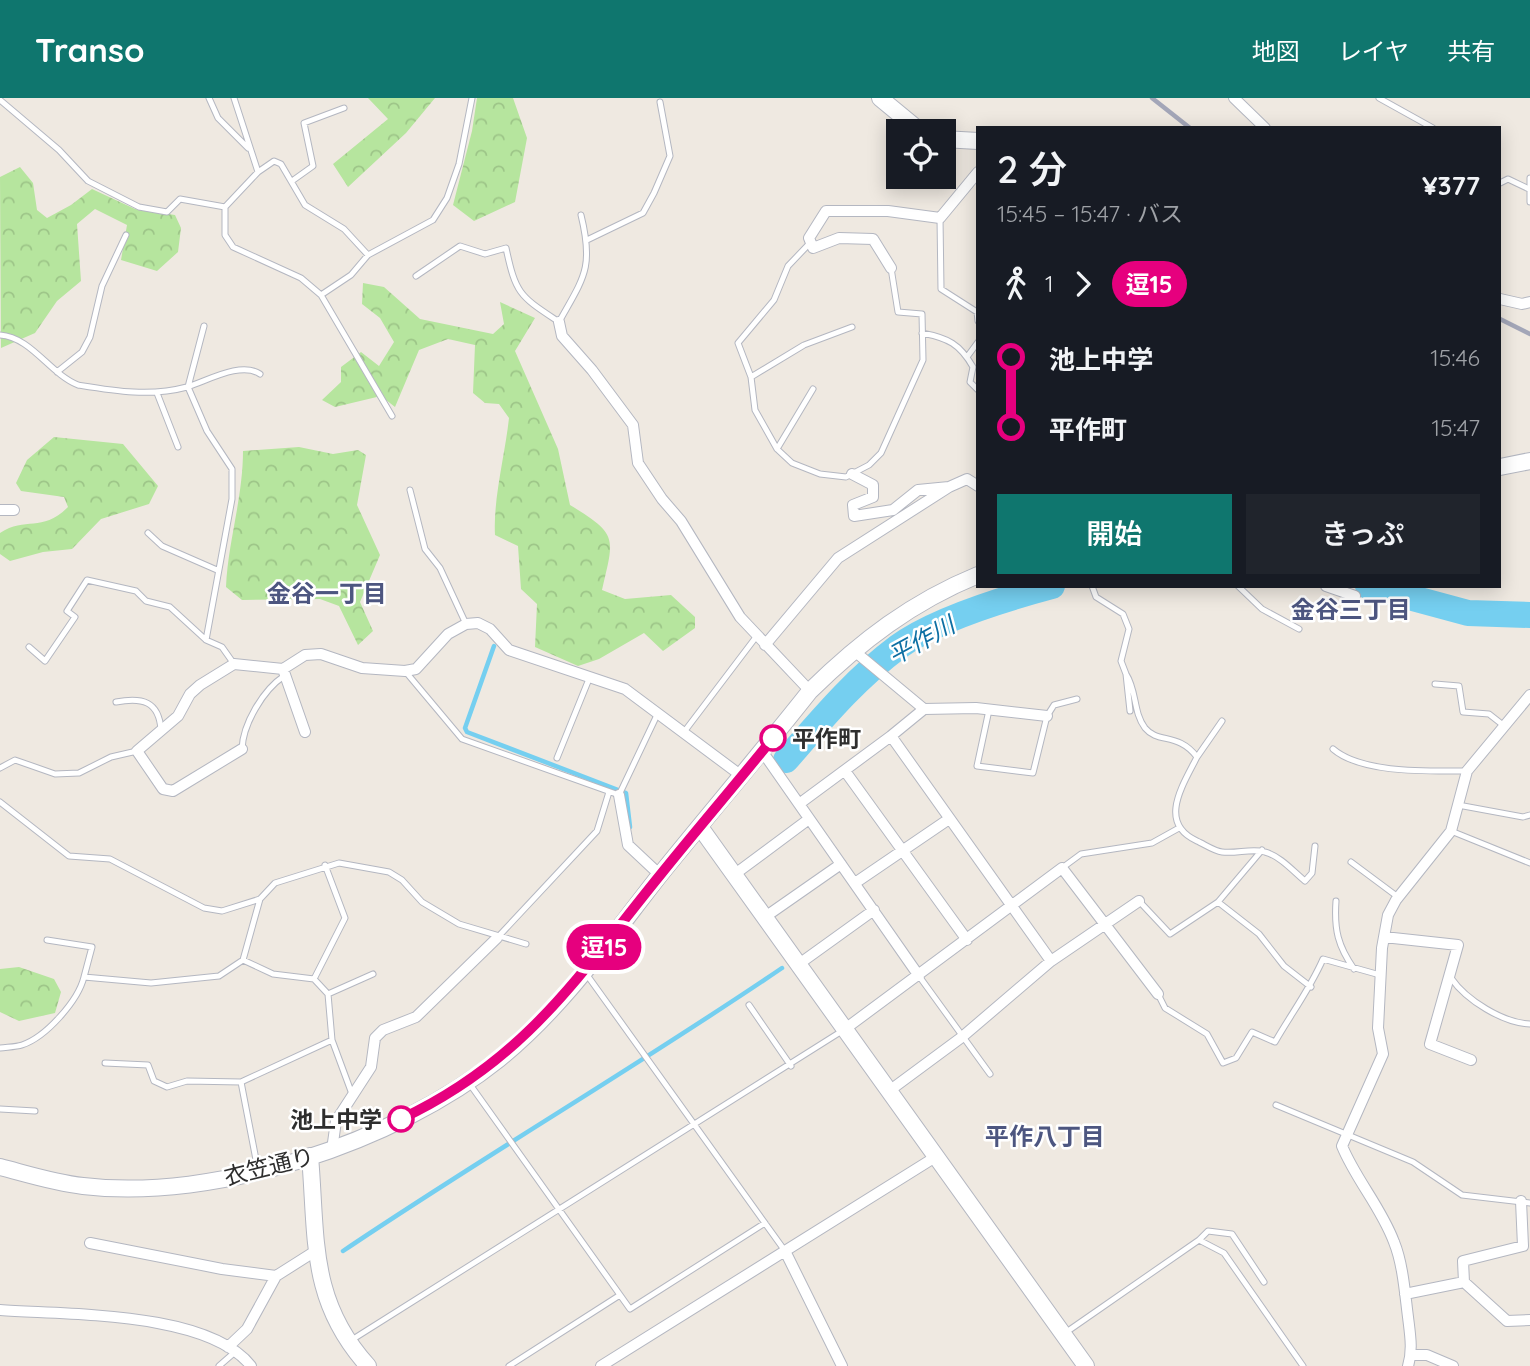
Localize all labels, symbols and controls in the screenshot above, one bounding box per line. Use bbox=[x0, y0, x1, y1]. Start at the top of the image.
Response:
text: Transo bbox=[35, 29, 145, 70]
text: 地図 bbox=[1252, 36, 1300, 66]
text: レイヤ bbox=[1338, 36, 1409, 66]
text: 共有 bbox=[1447, 36, 1495, 66]
map controls bbox=[886, 119, 956, 189]
button: locate bbox=[886, 119, 956, 189]
text: 2 分 bbox=[997, 145, 1067, 193]
text: ¥377 bbox=[1422, 169, 1480, 202]
text: 15:45 – 15:47 · バス bbox=[997, 199, 1183, 228]
icon: walk bbox=[997, 265, 1035, 303]
icon: forward bbox=[1064, 265, 1102, 303]
text: 1 bbox=[1045, 269, 1054, 298]
text: 逗15 bbox=[1126, 269, 1173, 299]
text: 池上中学 bbox=[1049, 343, 1153, 376]
text: 15:46 bbox=[1430, 343, 1480, 372]
text: 平作町 bbox=[1049, 413, 1127, 446]
text: 15:47 bbox=[1431, 413, 1480, 442]
button: 開始 bbox=[997, 494, 1232, 574]
button: きっぷ bbox=[1246, 494, 1480, 574]
district label: 金谷一丁目 bbox=[267, 578, 387, 608]
district label: 金谷三丁目 bbox=[1291, 594, 1411, 624]
water label: 平作川 bbox=[882, 608, 962, 671]
place label: 平作町 bbox=[792, 724, 861, 753]
marker: 平作町 bbox=[760, 725, 786, 751]
line badge: 逗15 bbox=[564, 924, 644, 970]
text: 逗15 bbox=[580, 932, 628, 962]
place label: 池上中学 bbox=[290, 1105, 382, 1134]
marker: 池上中学 bbox=[388, 1106, 414, 1132]
district label: 平作八丁目 bbox=[985, 1121, 1105, 1151]
street label: 衣笠通り bbox=[221, 1141, 317, 1191]

